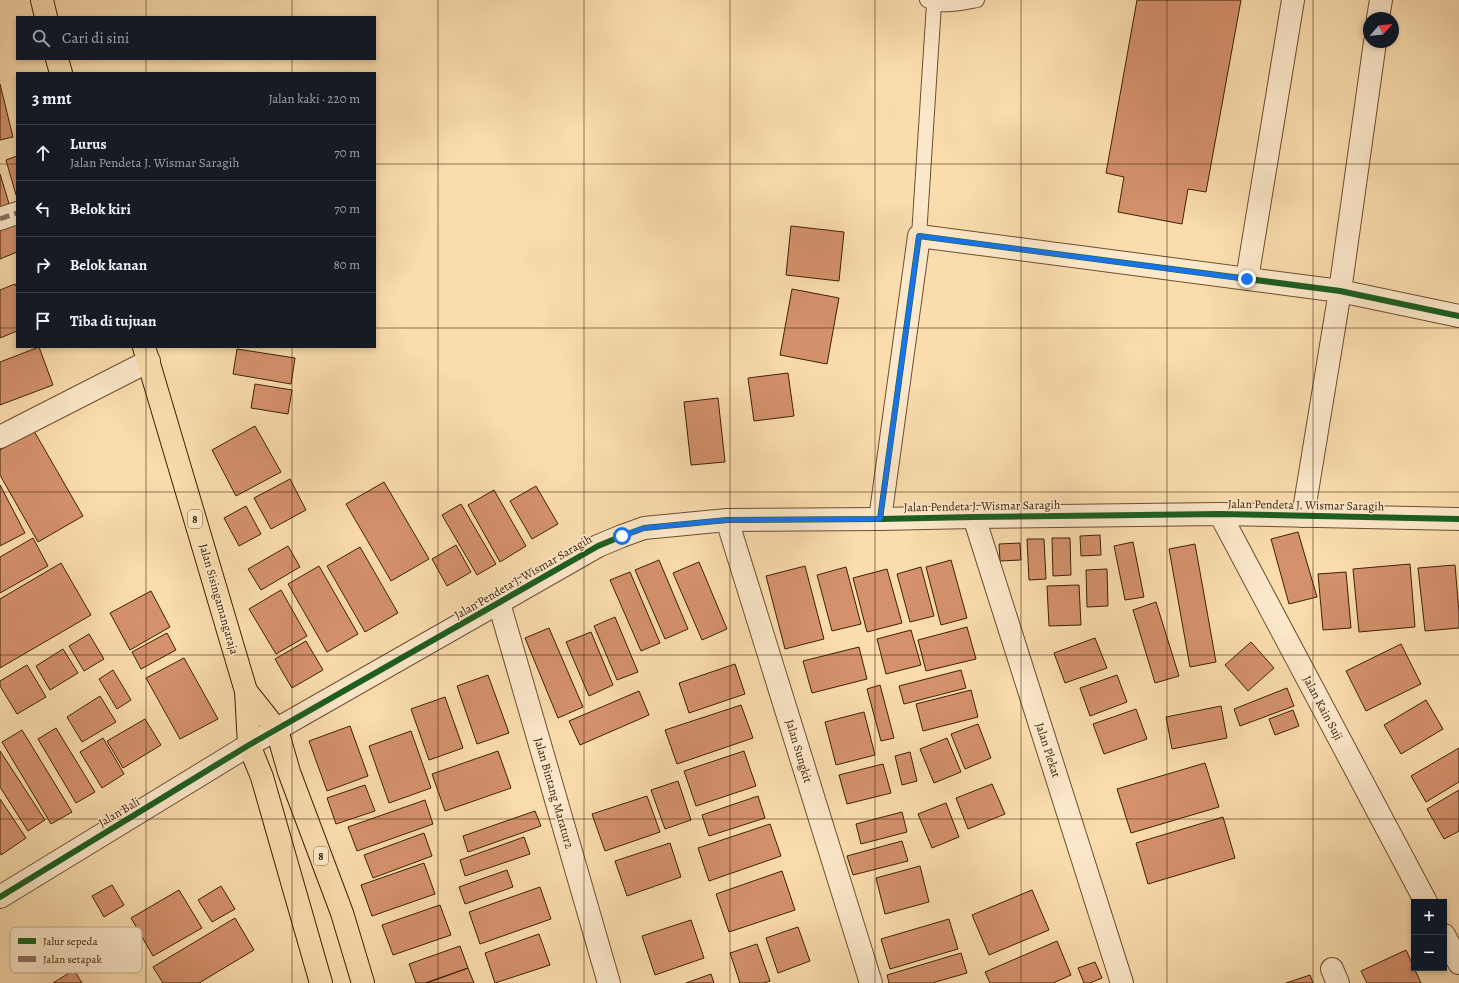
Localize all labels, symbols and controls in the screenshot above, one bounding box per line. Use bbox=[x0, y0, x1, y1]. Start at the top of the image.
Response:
north arrow bbox=[1363, 12, 1399, 48]
search box bbox=[16, 16, 376, 60]
icon: search bbox=[30, 27, 52, 49]
text: Cari di sini bbox=[62, 28, 129, 48]
text: 3 mnt bbox=[32, 87, 72, 110]
text: Jalan kaki · 220 m bbox=[268, 90, 360, 107]
text: Lurus bbox=[70, 134, 107, 154]
icon: ahead bbox=[32, 142, 54, 164]
text: 70 m bbox=[334, 144, 360, 161]
text: Jalan Pendeta J. Wismar Saragih bbox=[70, 154, 239, 171]
icon: left bbox=[32, 198, 54, 220]
text: Belok kiri bbox=[70, 199, 131, 219]
text: 70 m bbox=[334, 200, 360, 217]
icon: right bbox=[32, 254, 54, 276]
text: Belok kanan bbox=[70, 255, 147, 275]
text: 80 m bbox=[333, 256, 360, 273]
route end bbox=[1238, 270, 1256, 288]
icon: arrive bbox=[32, 310, 54, 332]
text: Tiba di tujuan bbox=[70, 311, 156, 331]
street label: Jalan Pendeta J. Wismar Saragih bbox=[1228, 496, 1385, 514]
street label: Jalan Pendeta J. Wismar Saragih bbox=[904, 497, 1061, 515]
road number: 8 bbox=[188, 510, 202, 528]
route start bbox=[613, 527, 631, 545]
street label: Jalan Pendeta J. Wismar Saragih bbox=[451, 531, 595, 623]
street label: Jalan Sisingamangaraja bbox=[195, 542, 243, 657]
street label: Jalan Kain Suji bbox=[1299, 673, 1347, 743]
street label: Jalan Sungkit bbox=[782, 717, 816, 785]
street label: Jalan Plekat bbox=[1032, 721, 1064, 780]
street label: Jalan Bintang Maratur2 bbox=[531, 736, 578, 851]
street label: Jalan Bali bbox=[95, 793, 143, 831]
road number: 8 bbox=[314, 847, 328, 865]
map controls bbox=[1411, 899, 1447, 971]
button: + bbox=[1411, 899, 1447, 935]
legend bbox=[10, 927, 142, 973]
text: Jalur sepeda bbox=[43, 934, 98, 949]
button: − bbox=[1411, 935, 1447, 971]
text: Jalan setapak bbox=[43, 952, 102, 967]

